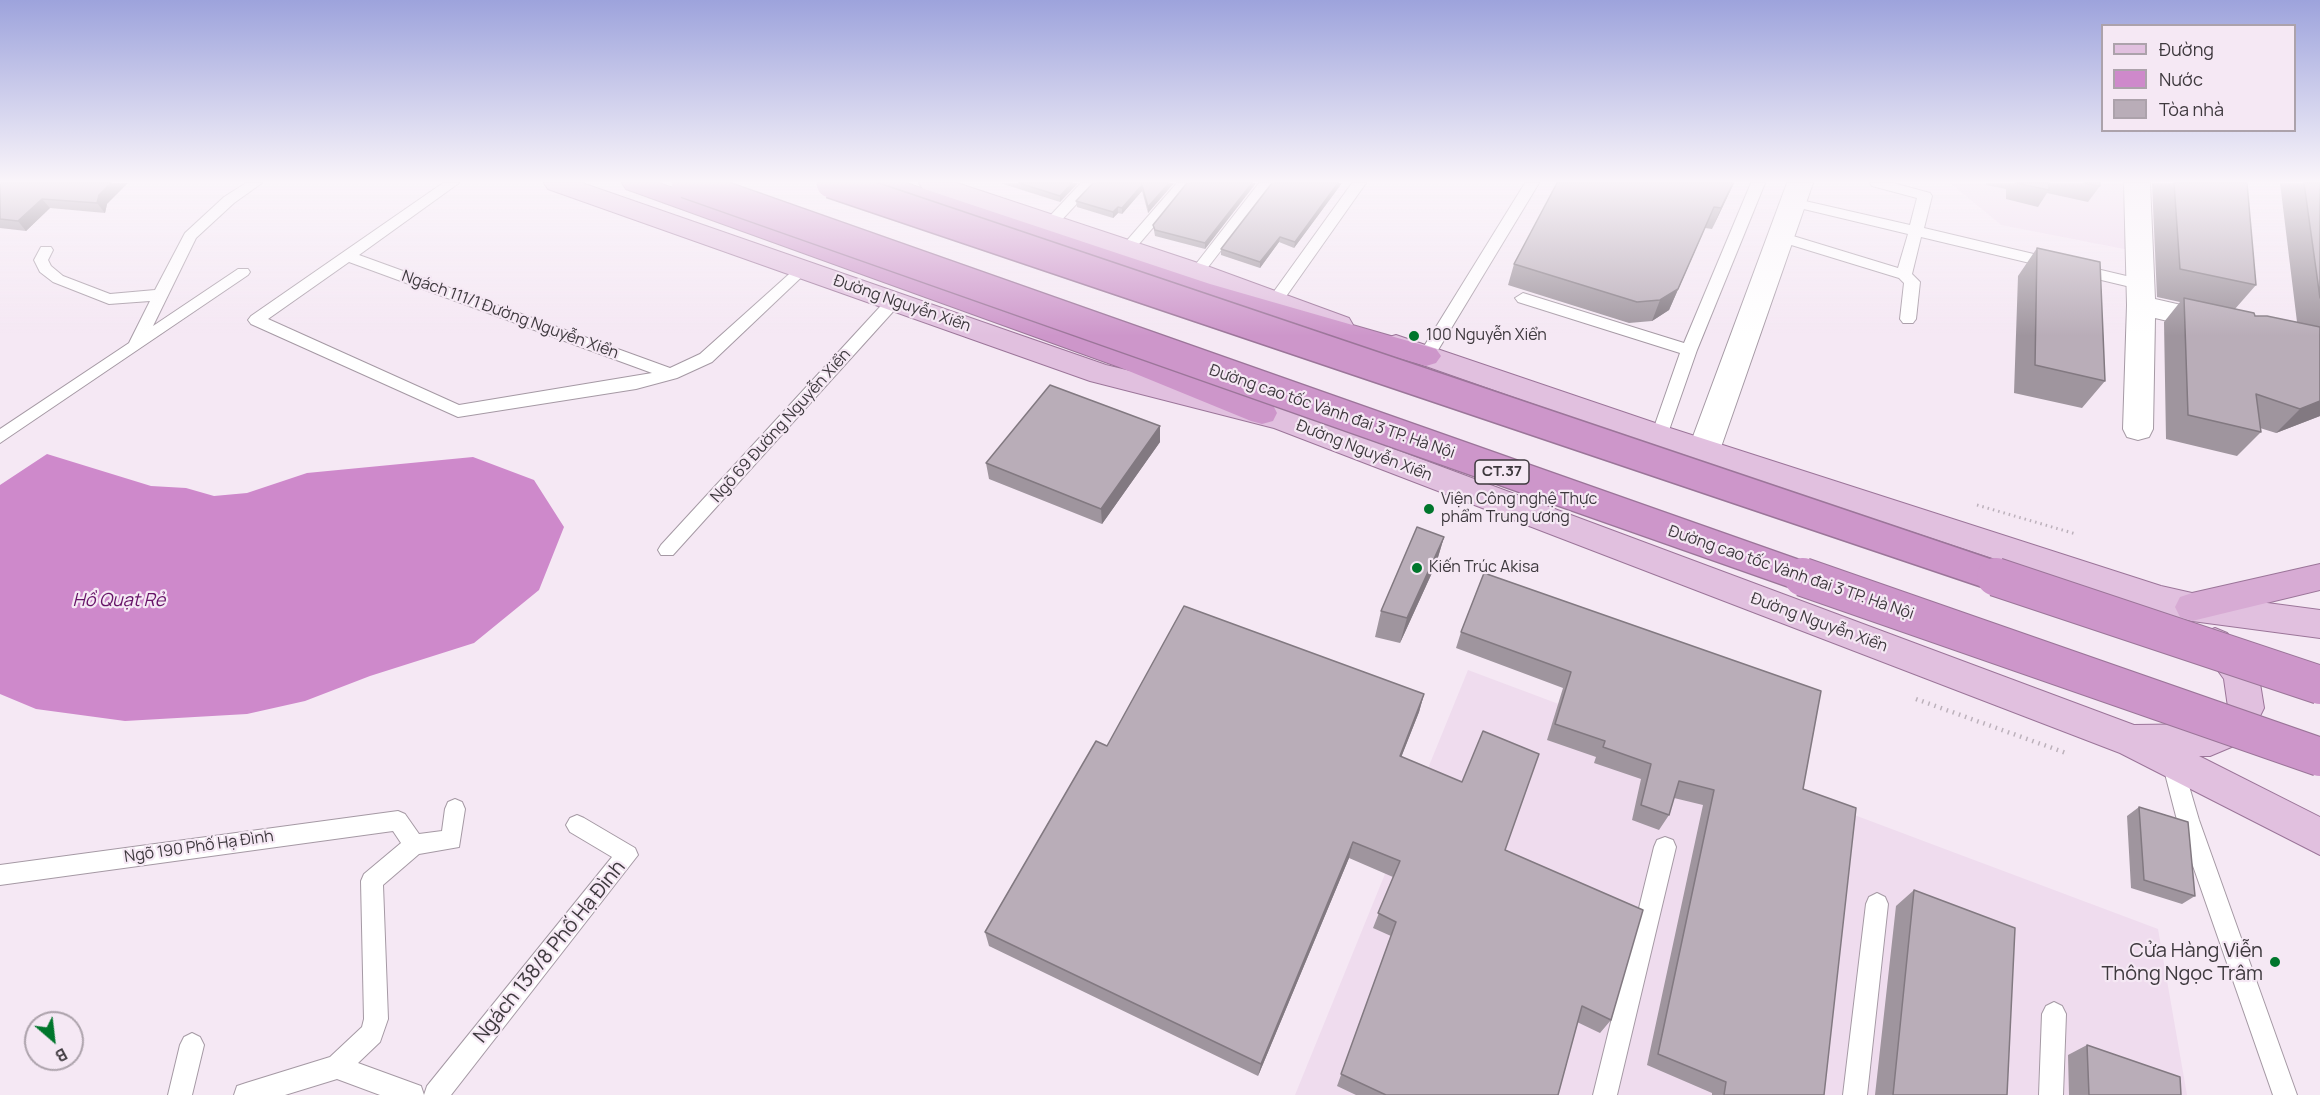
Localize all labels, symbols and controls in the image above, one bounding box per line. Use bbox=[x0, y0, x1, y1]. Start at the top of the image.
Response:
legend bbox=[2101, 24, 2296, 132]
text: Đường bbox=[2159, 37, 2214, 61]
text: Nước bbox=[2159, 67, 2203, 91]
text: Tòa nhà bbox=[2159, 97, 2224, 121]
street label: Ngách 111/1 Đường Nguyễn Xiển bbox=[399, 267, 621, 363]
street label: Đường Nguyễn Xiển bbox=[831, 271, 973, 337]
place label: 100 Nguyễn Xiển bbox=[1426, 326, 1547, 346]
marker: 100 Nguyễn Xiển bbox=[1407, 329, 1421, 343]
street label: Ngõ 69 Đường Nguyễn Xiển bbox=[707, 345, 855, 507]
street label: Đường cao tốc Vành đai 3 TP. Hà Nội bbox=[1207, 361, 1457, 463]
street label: Đường Nguyễn Xiển bbox=[1293, 416, 1435, 486]
road number: CT.37 bbox=[1475, 460, 1529, 484]
place label: Viện Công nghệ Thực phẩm Trung ương bbox=[1441, 490, 1597, 528]
marker: Viện Công nghệ Thực phẩm Trung ương bbox=[1422, 502, 1436, 516]
street label: Đường cao tốc Vành đai 3 TP. Hà Nội bbox=[1666, 522, 1916, 624]
place label: Kiến Trúc Akisa bbox=[1429, 558, 1539, 578]
marker: Kiến Trúc Akisa bbox=[1410, 561, 1424, 575]
street label: Đường Nguyễn Xiển bbox=[1748, 589, 1890, 657]
water label: Hồ Quạt Rẻ bbox=[72, 590, 166, 612]
street label: Ngõ 190 Phố Hạ Đình bbox=[123, 827, 275, 867]
street label: Ngách 138/8 Phố Hạ Đình bbox=[469, 856, 631, 1048]
place label: Cửa Hàng Viễn Thông Ngọc Trâm bbox=[2101, 939, 2263, 986]
marker: Cửa Hàng Viễn Thông Ngọc Trâm bbox=[2268, 955, 2282, 969]
north arrow bbox=[24, 1011, 84, 1071]
text: B bbox=[52, 1043, 71, 1067]

